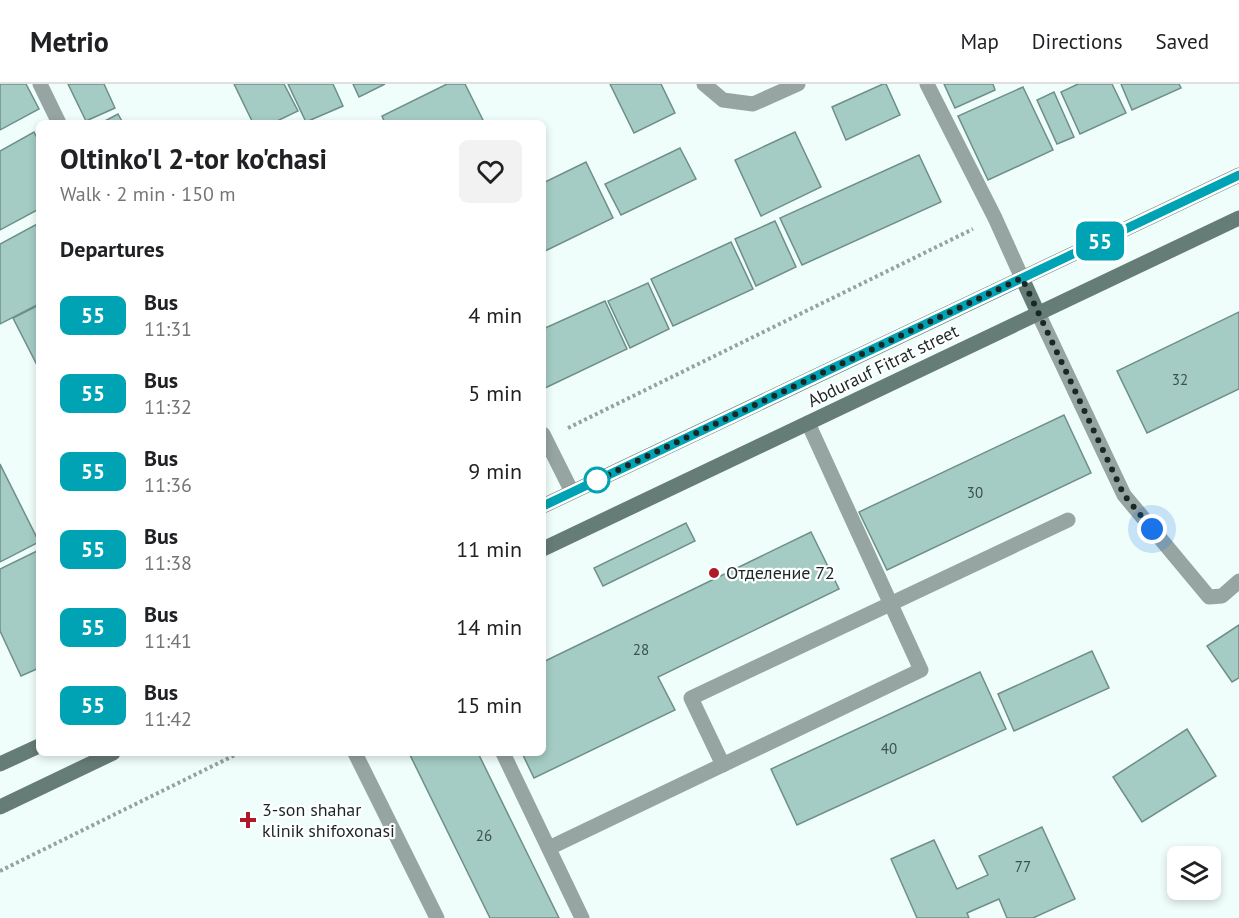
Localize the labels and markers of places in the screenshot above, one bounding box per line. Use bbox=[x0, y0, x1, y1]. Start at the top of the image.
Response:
unlabelled marker bbox=[584, 467, 610, 493]
place label: Отделение 72 bbox=[726, 561, 835, 584]
marker: Отделение 72 bbox=[707, 566, 721, 580]
place label: 3-son shahar klinik shifoxonasi bbox=[262, 798, 395, 842]
marker: 3-son shahar klinik shifoxonasi bbox=[239, 811, 257, 829]

